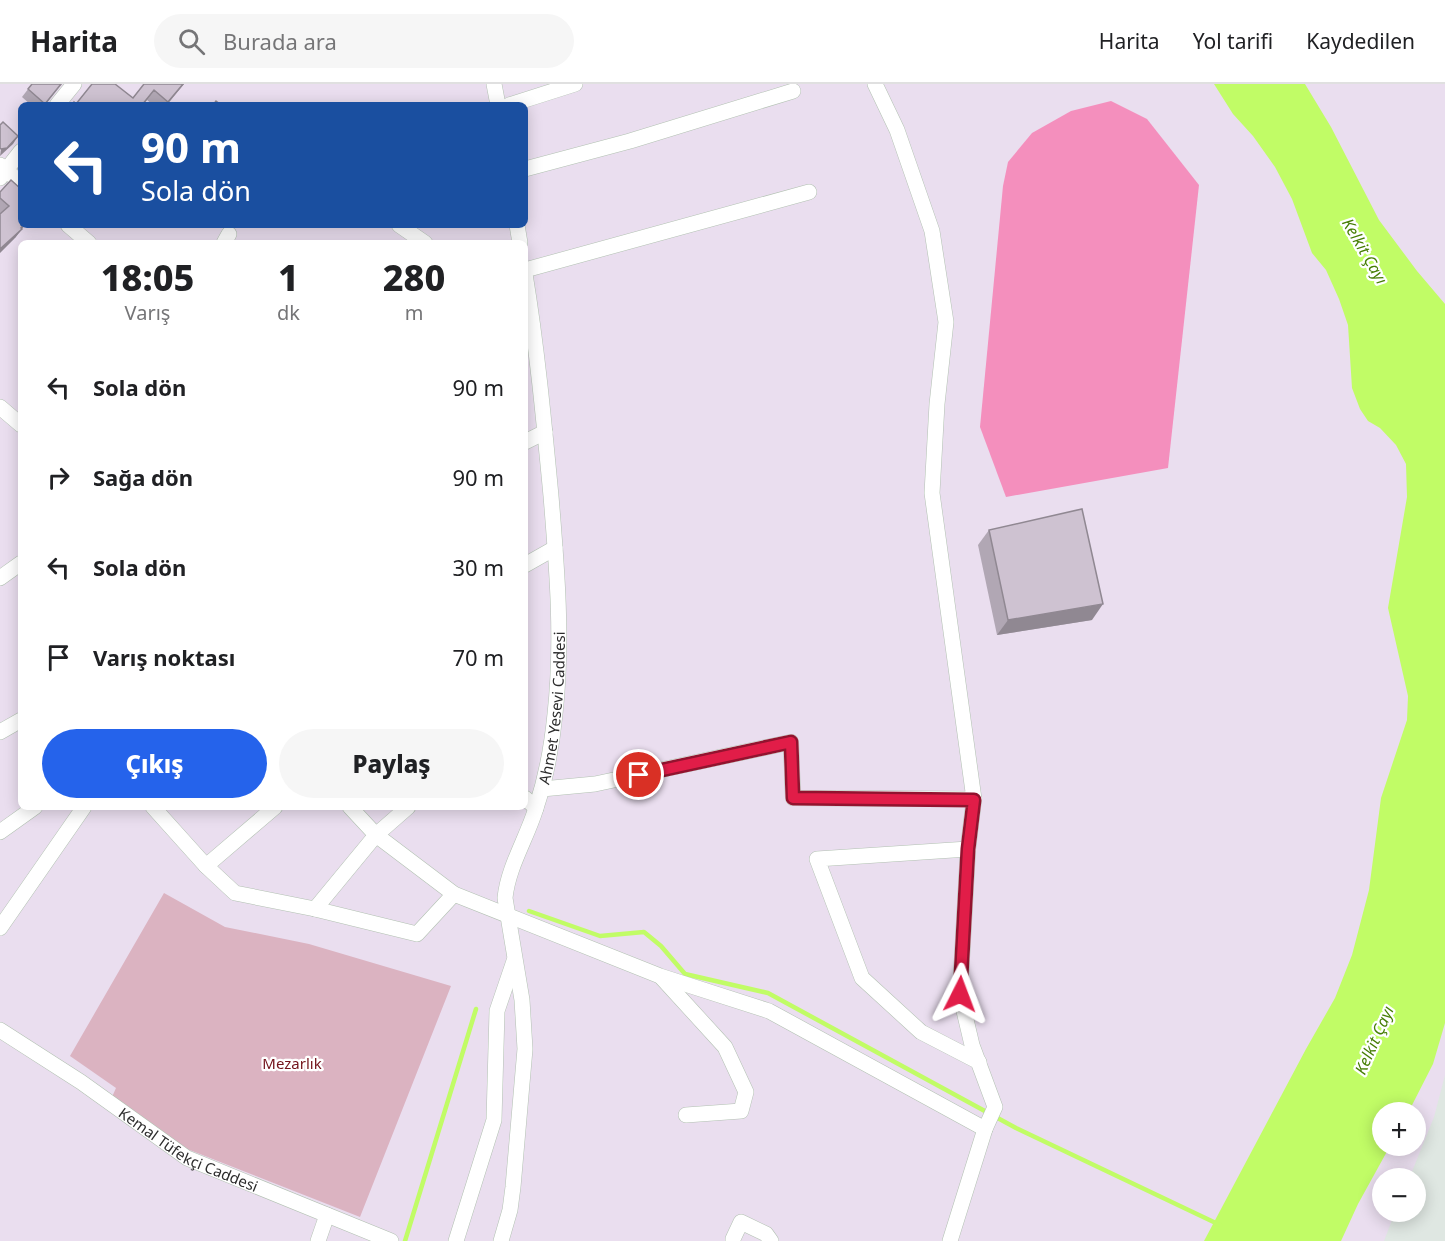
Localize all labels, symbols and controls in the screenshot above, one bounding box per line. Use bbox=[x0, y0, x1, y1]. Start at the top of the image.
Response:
search box bbox=[154, 14, 574, 68]
text: Harita bbox=[30, 22, 118, 60]
icon: search bbox=[175, 25, 208, 58]
text: Burada ara bbox=[223, 26, 337, 56]
text: Harita bbox=[1099, 27, 1160, 55]
text: Yol tarifi bbox=[1193, 27, 1273, 55]
text: Kaydedilen bbox=[1306, 27, 1415, 55]
text: 90 m bbox=[141, 118, 241, 175]
icon: left bbox=[42, 126, 120, 204]
text: Sola dön bbox=[141, 172, 251, 209]
water label: Kelkit Çayı bbox=[1337, 214, 1393, 288]
text: 18:05 bbox=[101, 253, 194, 302]
text: 1 bbox=[278, 253, 299, 302]
text: 280 bbox=[383, 253, 445, 302]
text: Varış bbox=[125, 299, 170, 326]
text: dk bbox=[277, 299, 300, 326]
text: m bbox=[405, 299, 423, 326]
icon: left bbox=[42, 371, 75, 404]
text: Sola dön bbox=[93, 372, 186, 402]
text: 90 m bbox=[453, 372, 504, 402]
icon: right bbox=[42, 461, 75, 494]
text: Sağa dön bbox=[93, 462, 193, 492]
text: 90 m bbox=[453, 462, 504, 492]
icon: left bbox=[42, 551, 75, 584]
text: Sola dön bbox=[93, 552, 186, 582]
text: 30 m bbox=[453, 552, 504, 582]
street label: Ahmet Yesevi Caddesi bbox=[533, 631, 569, 786]
icon: arrive bbox=[42, 641, 75, 674]
text: Varış noktası bbox=[93, 642, 235, 672]
text: 70 m bbox=[453, 642, 504, 672]
button: Çıkış bbox=[42, 729, 267, 798]
button: Paylaş bbox=[279, 729, 504, 798]
pin bbox=[613, 749, 664, 800]
icon: arrive bbox=[622, 758, 655, 791]
position arrow bbox=[928, 962, 992, 1026]
water label: Kelkit Çayı bbox=[1349, 1002, 1399, 1078]
park label: Mezarlık bbox=[262, 1053, 322, 1073]
street label: Kemal Tüfekçi Caddesi bbox=[115, 1102, 261, 1196]
map controls bbox=[1372, 1102, 1426, 1222]
button: + bbox=[1372, 1102, 1426, 1156]
button: − bbox=[1372, 1168, 1426, 1222]

